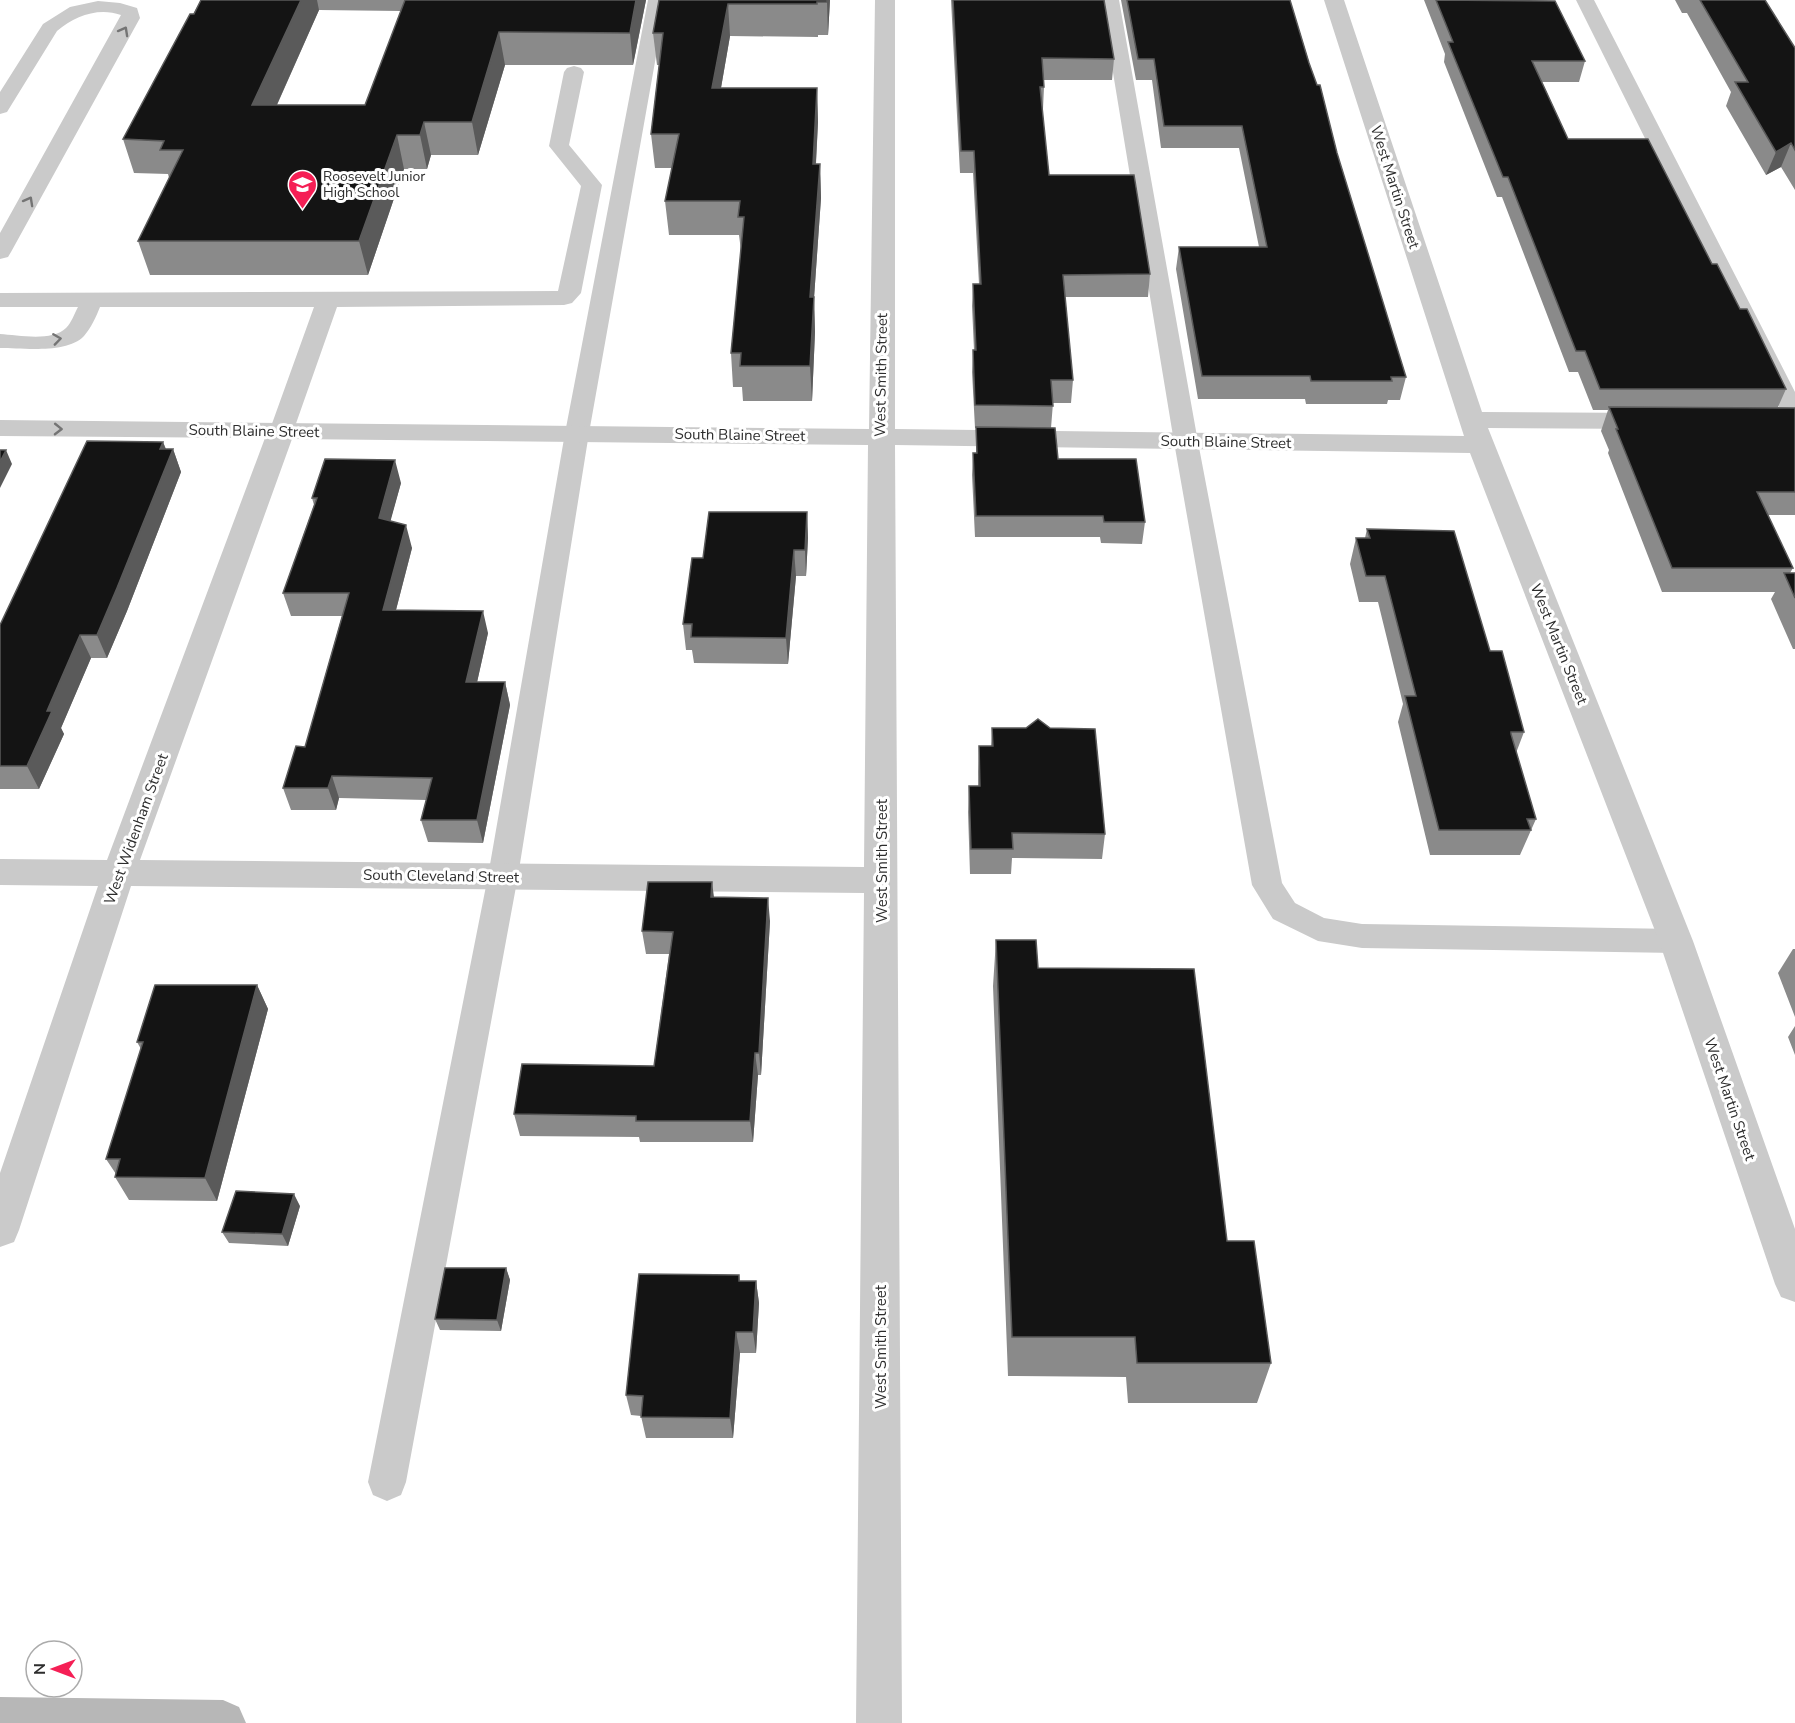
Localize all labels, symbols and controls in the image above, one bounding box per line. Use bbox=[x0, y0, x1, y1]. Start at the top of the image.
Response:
one-way arrow bbox=[117, 27, 128, 37]
street label: West Martin Street bbox=[1366, 123, 1425, 252]
place label: Roosevelt Junior High School bbox=[323, 167, 425, 202]
school or university icon: Roosevelt Junior High School bbox=[286, 168, 318, 210]
one-way arrow bbox=[21, 197, 33, 207]
street label: West Smith Street bbox=[870, 312, 892, 437]
one-way arrow bbox=[52, 334, 61, 346]
street label: South Blaine Street bbox=[188, 420, 320, 442]
one-way arrow bbox=[54, 423, 63, 435]
street label: South Blaine Street bbox=[674, 424, 806, 446]
street label: South Blaine Street bbox=[1160, 431, 1292, 453]
street label: West Martin Street bbox=[1526, 581, 1593, 708]
street label: West Widenham Street bbox=[99, 750, 173, 907]
street label: West Smith Street bbox=[872, 798, 892, 923]
street label: South Cleveland Street bbox=[363, 865, 520, 887]
street label: West Martin Street bbox=[1700, 1035, 1761, 1164]
street label: West Smith Street bbox=[871, 1284, 891, 1409]
north arrow bbox=[24, 1639, 84, 1699]
text: N bbox=[29, 1663, 51, 1675]

